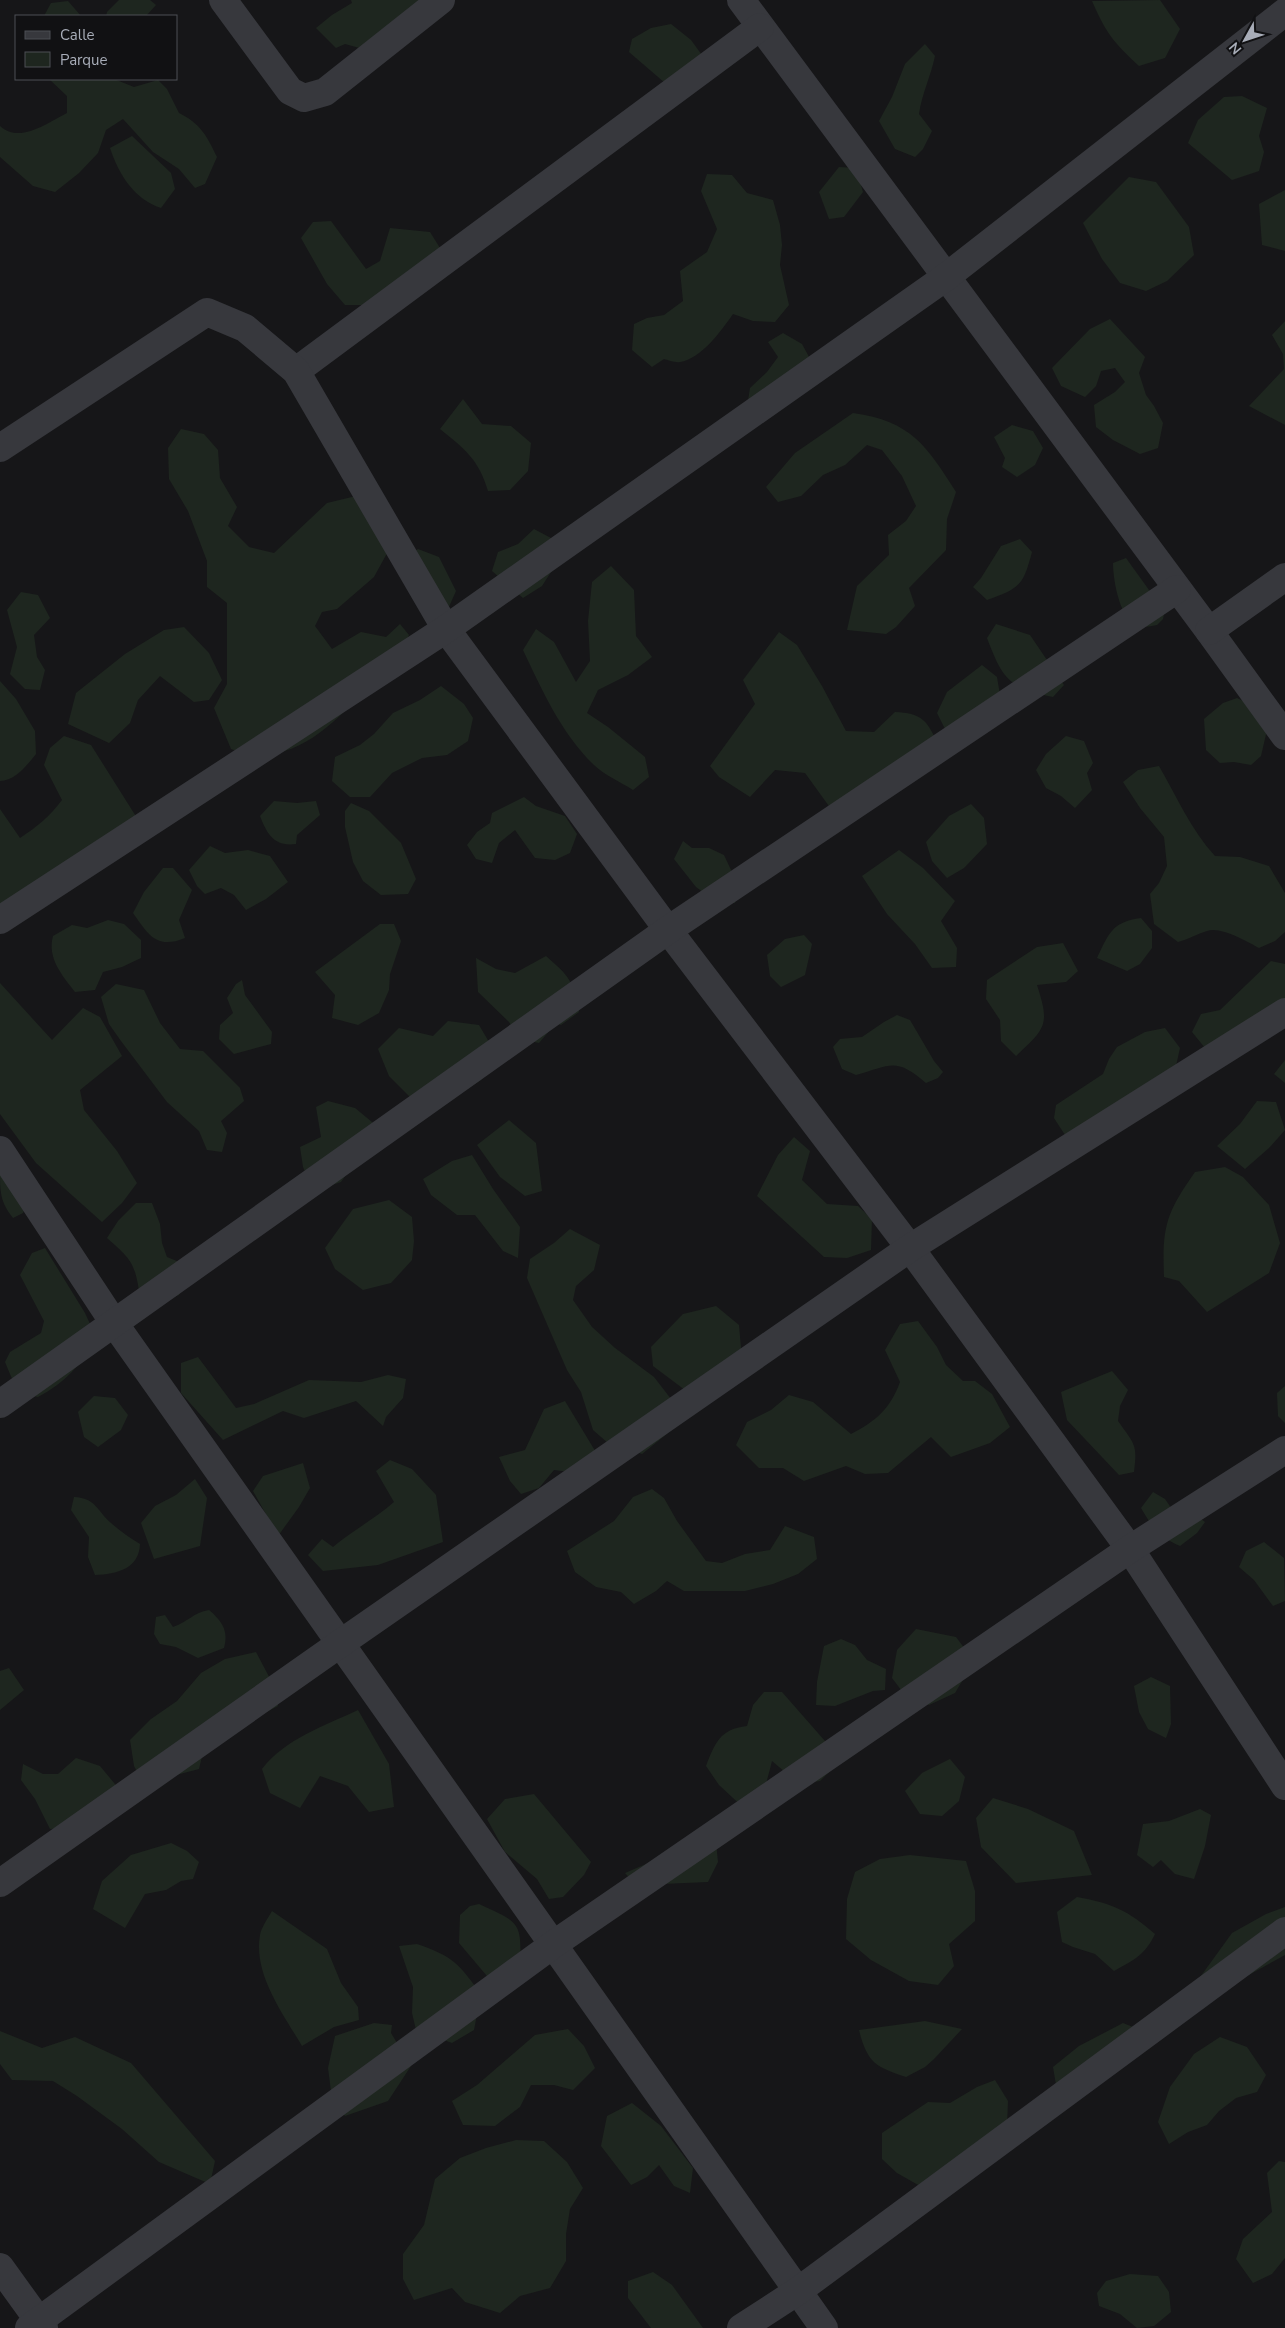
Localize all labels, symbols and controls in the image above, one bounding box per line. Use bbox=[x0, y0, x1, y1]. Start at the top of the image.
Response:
legend bbox=[15, 15, 178, 80]
north arrow bbox=[1220, 15, 1270, 65]
text: Calle bbox=[60, 25, 95, 45]
text: N bbox=[1225, 38, 1246, 58]
text: Parque bbox=[60, 50, 108, 70]

